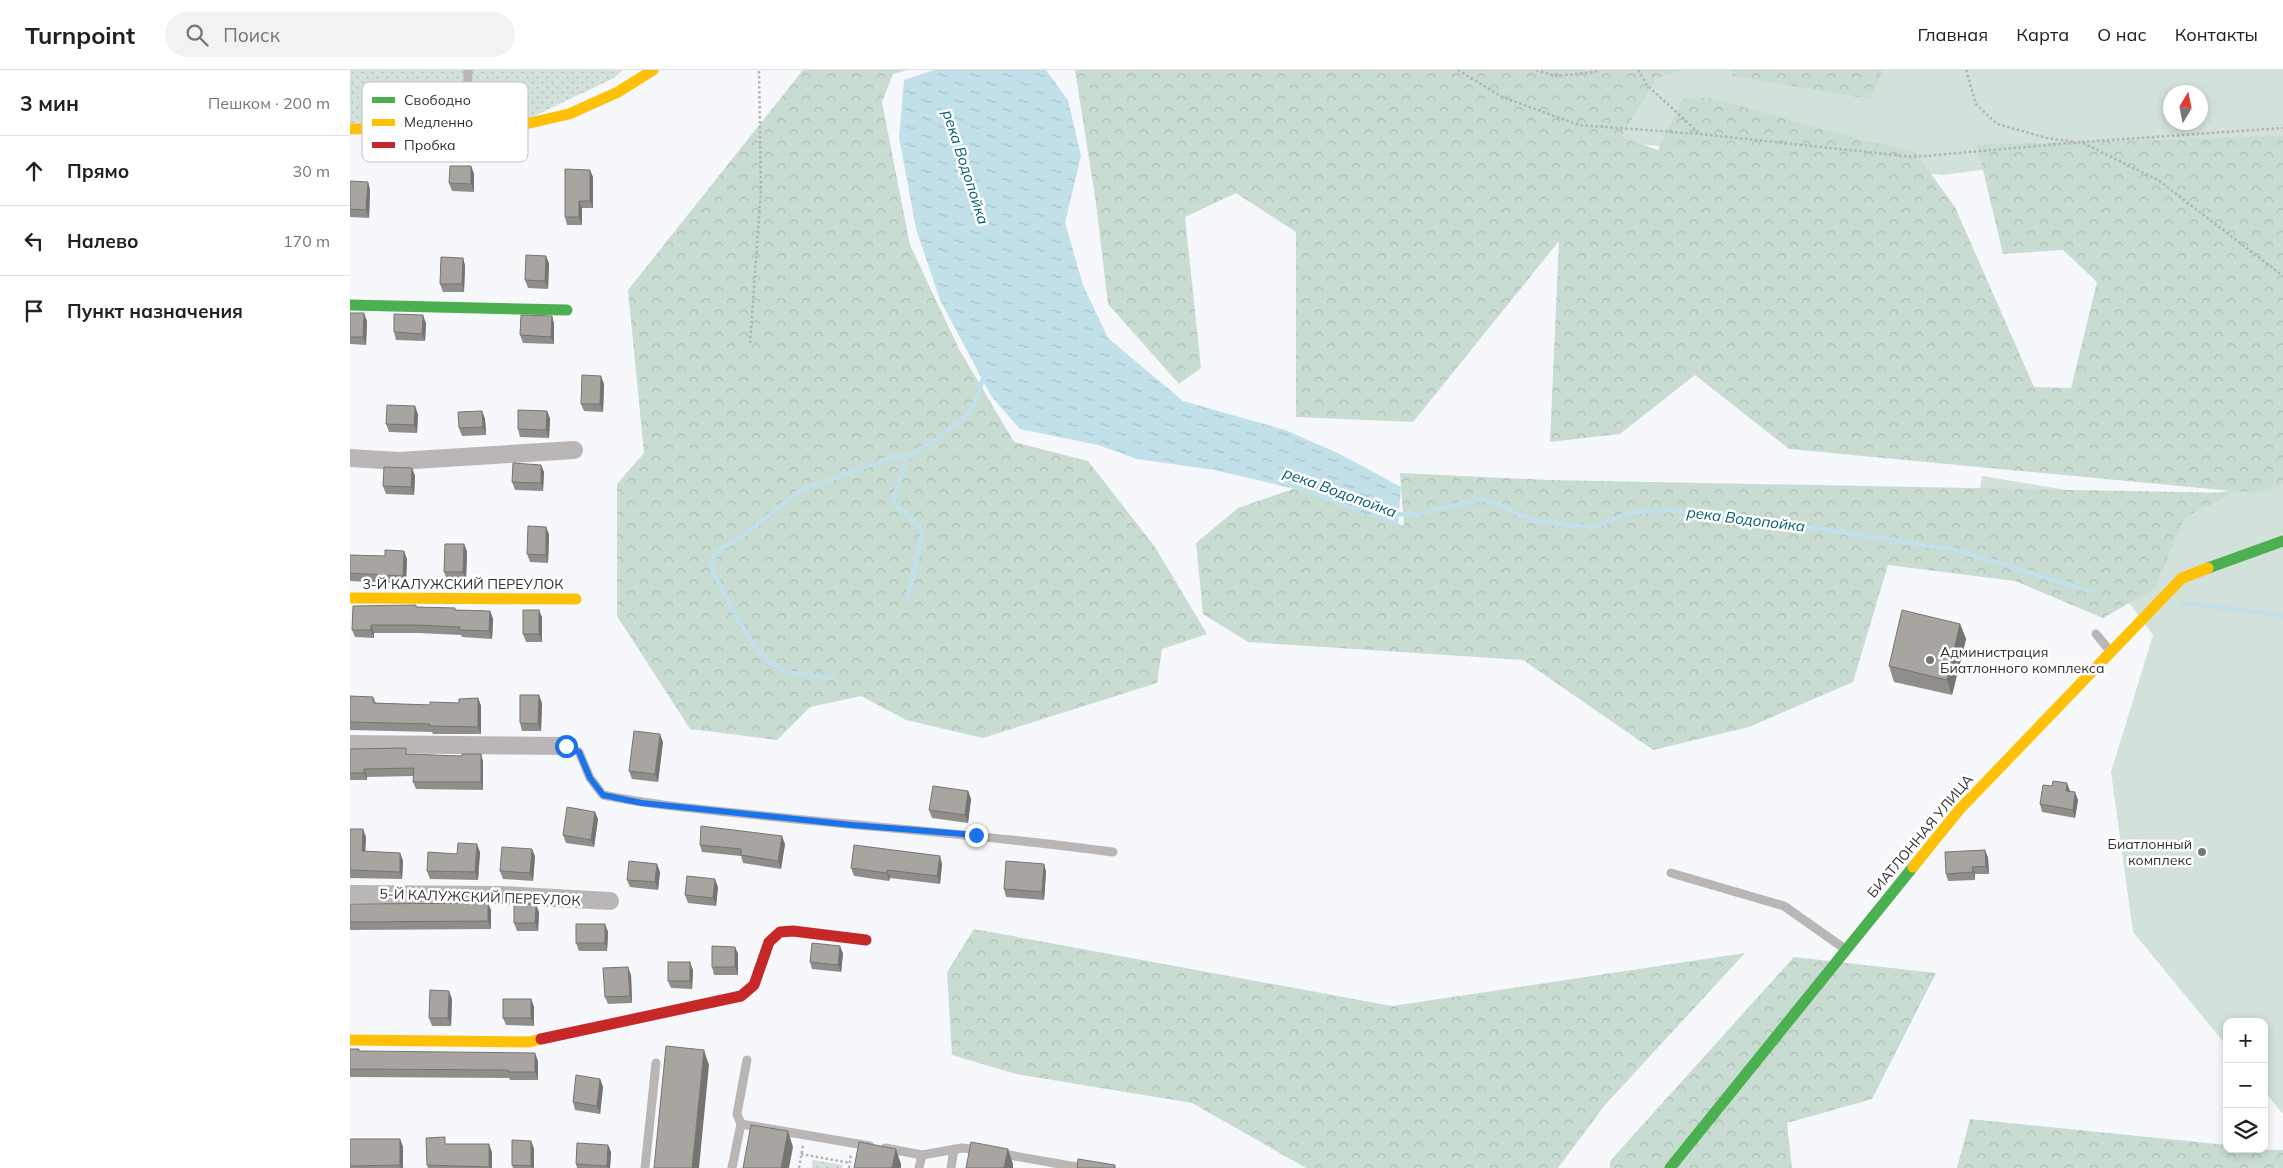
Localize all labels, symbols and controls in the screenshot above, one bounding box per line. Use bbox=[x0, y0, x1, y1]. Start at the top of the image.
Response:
search box bbox=[165, 12, 515, 57]
text: Turnpoint bbox=[25, 20, 135, 50]
icon: search bbox=[183, 21, 211, 49]
text: Поиск bbox=[223, 23, 280, 47]
text: Главная bbox=[1918, 23, 1988, 46]
text: Карта bbox=[2016, 23, 2069, 46]
text: О нас bbox=[2097, 23, 2147, 46]
text: Контакты bbox=[2175, 23, 2258, 46]
legend bbox=[362, 82, 528, 162]
north arrow bbox=[2163, 85, 2208, 130]
text: 3 мин bbox=[20, 90, 79, 116]
text: Свободно bbox=[404, 91, 471, 109]
text: Пешком · 200 m bbox=[208, 93, 330, 113]
water label: река Водопойка bbox=[939, 107, 993, 227]
text: Медленно bbox=[404, 113, 473, 131]
text: Пробка bbox=[404, 136, 456, 154]
icon: ahead bbox=[20, 157, 48, 185]
text: Прямо bbox=[67, 159, 129, 183]
text: 30 m bbox=[293, 161, 330, 181]
icon: left bbox=[20, 227, 48, 255]
text: Налево bbox=[67, 229, 139, 253]
text: 170 m bbox=[283, 231, 330, 251]
icon: arrive bbox=[20, 297, 48, 325]
text: Пункт назначения bbox=[67, 299, 243, 323]
water label: река Водопойка bbox=[1281, 463, 1399, 521]
water label: река Водопойка bbox=[1686, 502, 1806, 536]
street label: 3-Й КАЛУЖСКИЙ ПЕРЕУЛОК bbox=[362, 575, 564, 593]
place label: Администрация Биатлонного комплекса bbox=[1940, 643, 2104, 677]
marker: Администрация Биатлонного комплекса bbox=[1924, 654, 1936, 666]
route start bbox=[555, 735, 578, 758]
street label: БИАТЛОННАЯ УЛИЦА bbox=[1863, 770, 1977, 901]
route end bbox=[965, 824, 988, 847]
place label: Биатлонный комплекс bbox=[2107, 835, 2192, 869]
marker: Биатлонный комплекс bbox=[2196, 846, 2208, 858]
street label: 5-Й КАЛУЖСКИЙ ПЕРЕУЛОК bbox=[379, 884, 582, 910]
map controls bbox=[2223, 1018, 2268, 1153]
button: + bbox=[2223, 1018, 2268, 1063]
button: − bbox=[2223, 1063, 2268, 1108]
button: layers bbox=[2223, 1108, 2268, 1153]

